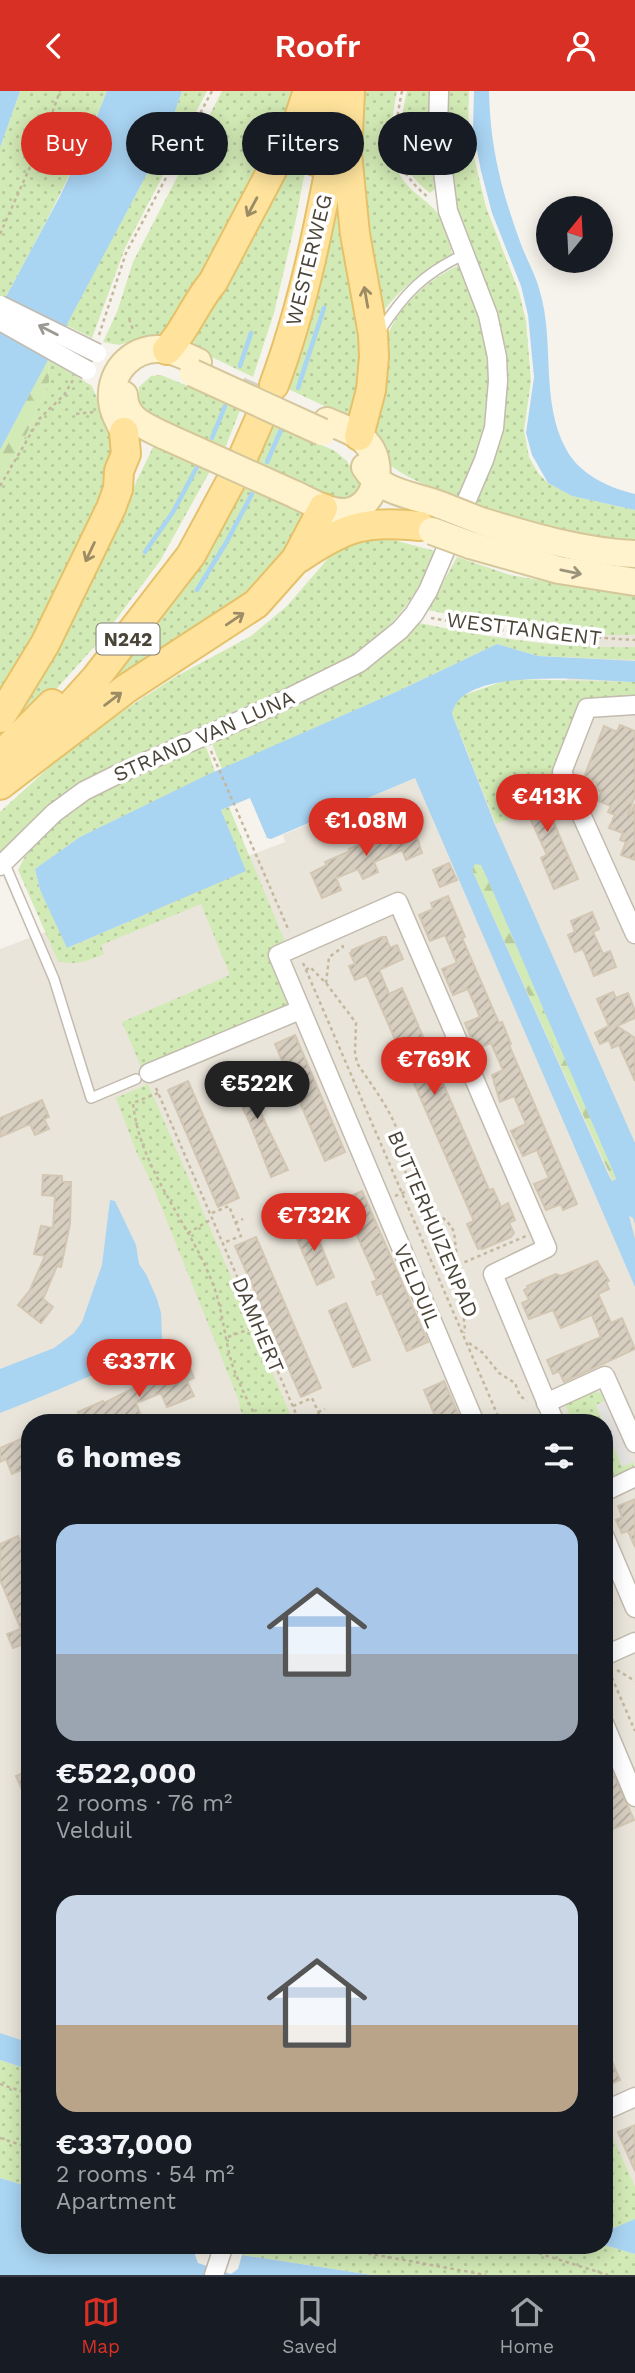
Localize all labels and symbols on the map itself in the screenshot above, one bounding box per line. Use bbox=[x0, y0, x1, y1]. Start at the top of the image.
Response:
street label: WESTERWEG bbox=[280, 191, 337, 328]
one-way arrow bbox=[245, 196, 258, 217]
north arrow bbox=[536, 196, 612, 273]
one-way arrow bbox=[359, 286, 373, 309]
one-way arrow bbox=[38, 323, 59, 337]
one-way arrow bbox=[83, 541, 96, 562]
one-way arrow bbox=[559, 566, 582, 580]
street label: WESTTANGENT bbox=[445, 607, 603, 650]
one-way arrow bbox=[225, 611, 244, 626]
road number: N242 bbox=[96, 624, 160, 655]
street label: STRAND VAN LUNA bbox=[109, 684, 298, 787]
one-way arrow bbox=[103, 692, 122, 706]
pin: €413K bbox=[498, 775, 596, 834]
pin: €1.08M bbox=[309, 799, 423, 858]
pin: €769K bbox=[385, 1037, 483, 1097]
pin: €522K bbox=[208, 1061, 306, 1121]
street label: BUTTERHUIZENPAD bbox=[383, 1127, 484, 1321]
pin: €732K bbox=[265, 1193, 363, 1253]
street label: VELDUIL bbox=[389, 1240, 446, 1331]
street label: DAMHERT bbox=[227, 1273, 290, 1377]
pin: €337K bbox=[90, 1339, 188, 1399]

